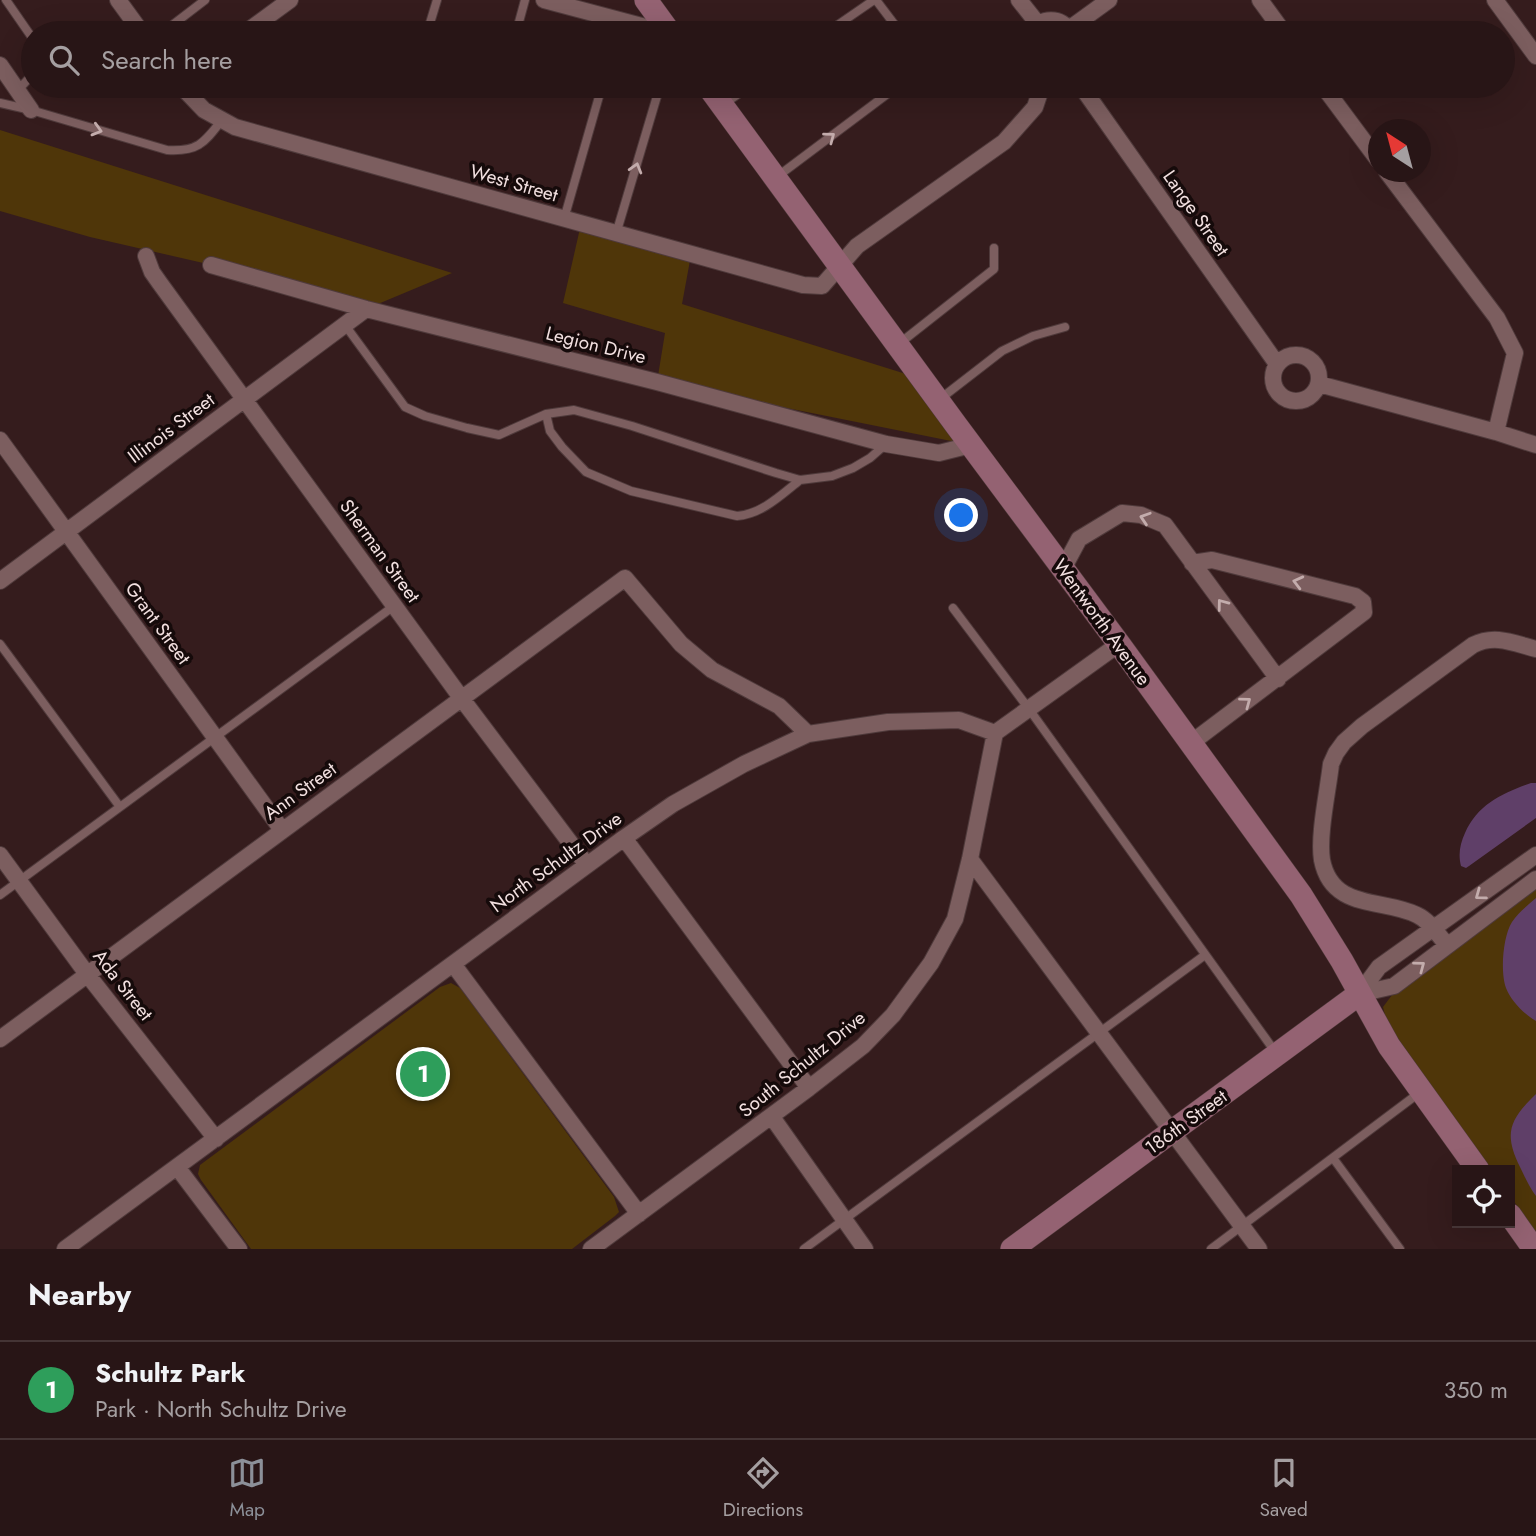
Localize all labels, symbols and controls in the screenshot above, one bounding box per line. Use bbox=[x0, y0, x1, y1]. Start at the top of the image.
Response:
search box bbox=[21, 21, 1515, 98]
icon: search bbox=[45, 41, 83, 79]
text: Search here bbox=[101, 41, 233, 79]
north arrow bbox=[1368, 119, 1431, 182]
one-way arrow bbox=[90, 121, 102, 136]
one-way arrow bbox=[822, 132, 835, 145]
street label: West Street bbox=[467, 158, 562, 209]
one-way arrow bbox=[627, 163, 642, 175]
street label: Lange Street bbox=[1156, 165, 1236, 262]
street label: Legion Drive bbox=[543, 320, 649, 371]
street label: Illinois Street bbox=[122, 386, 220, 470]
street label: Sherman Street bbox=[333, 494, 427, 608]
your location bbox=[944, 498, 978, 532]
one-way arrow bbox=[1139, 511, 1151, 526]
street label: Wentworth Avenue bbox=[1047, 553, 1157, 691]
street label: Grant Street bbox=[119, 576, 197, 670]
one-way arrow bbox=[1292, 576, 1304, 590]
one-way arrow bbox=[1218, 599, 1231, 612]
one-way arrow bbox=[1238, 698, 1251, 710]
street label: Ann Street bbox=[258, 755, 342, 826]
street label: North Schultz Drive bbox=[485, 805, 628, 919]
one-way arrow bbox=[1475, 887, 1488, 899]
street label: Ada Street bbox=[87, 944, 160, 1027]
one-way arrow bbox=[1412, 962, 1424, 974]
street label: South Schultz Drive bbox=[733, 1004, 871, 1124]
pin: 1 bbox=[400, 1048, 446, 1100]
street label: 186th Street bbox=[1139, 1083, 1233, 1161]
map controls bbox=[1452, 1165, 1515, 1228]
button: locate bbox=[1452, 1165, 1515, 1228]
text: Nearby bbox=[28, 1273, 131, 1316]
text: Schultz Park bbox=[95, 1354, 246, 1392]
text: 1 bbox=[45, 1373, 57, 1407]
text: 350 m bbox=[1444, 1373, 1508, 1407]
text: Park · North Schultz Drive bbox=[95, 1392, 347, 1426]
tab: Map bbox=[228, 1454, 266, 1523]
tab: Directions bbox=[723, 1454, 803, 1523]
tab: Saved bbox=[1260, 1454, 1308, 1523]

